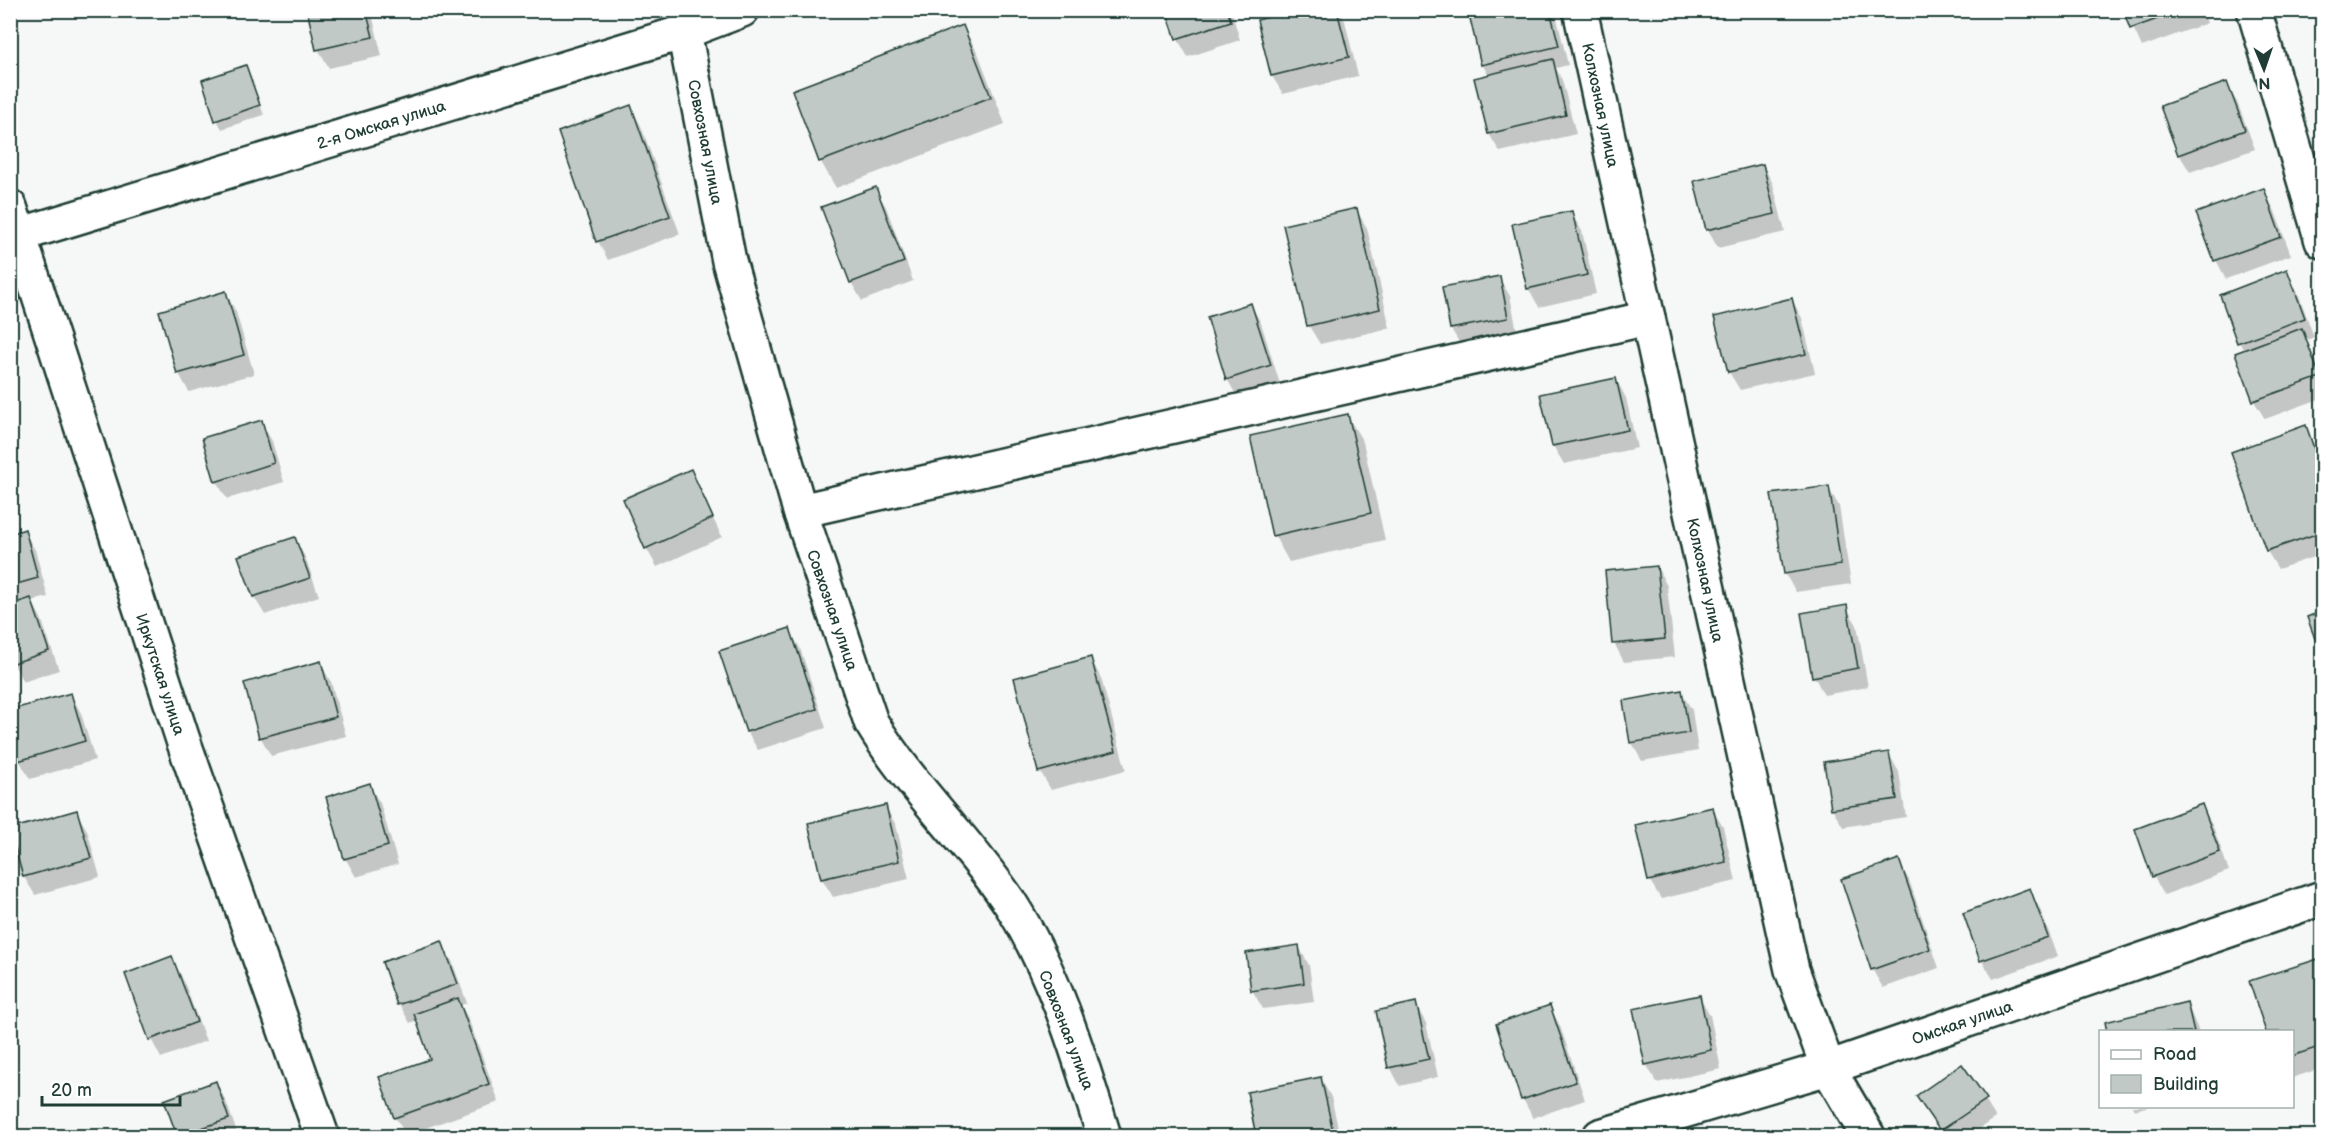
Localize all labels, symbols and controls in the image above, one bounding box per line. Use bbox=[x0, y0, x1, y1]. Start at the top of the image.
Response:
north arrow bbox=[2234, 39, 2294, 99]
street label: Колхозная улица bbox=[1577, 41, 1622, 170]
text: N bbox=[2258, 73, 2271, 92]
street label: Совхозная улица bbox=[683, 78, 726, 207]
street label: 2-я Омская улица bbox=[315, 97, 449, 154]
street label: Колхозная улица bbox=[1682, 516, 1727, 645]
street label: Совхозная улица bbox=[802, 548, 861, 674]
street label: Иркутская улица bbox=[131, 611, 188, 738]
street label: Совхозная улица bbox=[1034, 968, 1097, 1093]
street label: Омская улица bbox=[1910, 997, 2016, 1050]
legend bbox=[2099, 1030, 2294, 1108]
text: Road bbox=[2153, 1044, 2197, 1065]
scale bar bbox=[42, 1069, 180, 1107]
text: Building bbox=[2153, 1074, 2219, 1095]
text: 20 m bbox=[51, 1080, 92, 1101]

